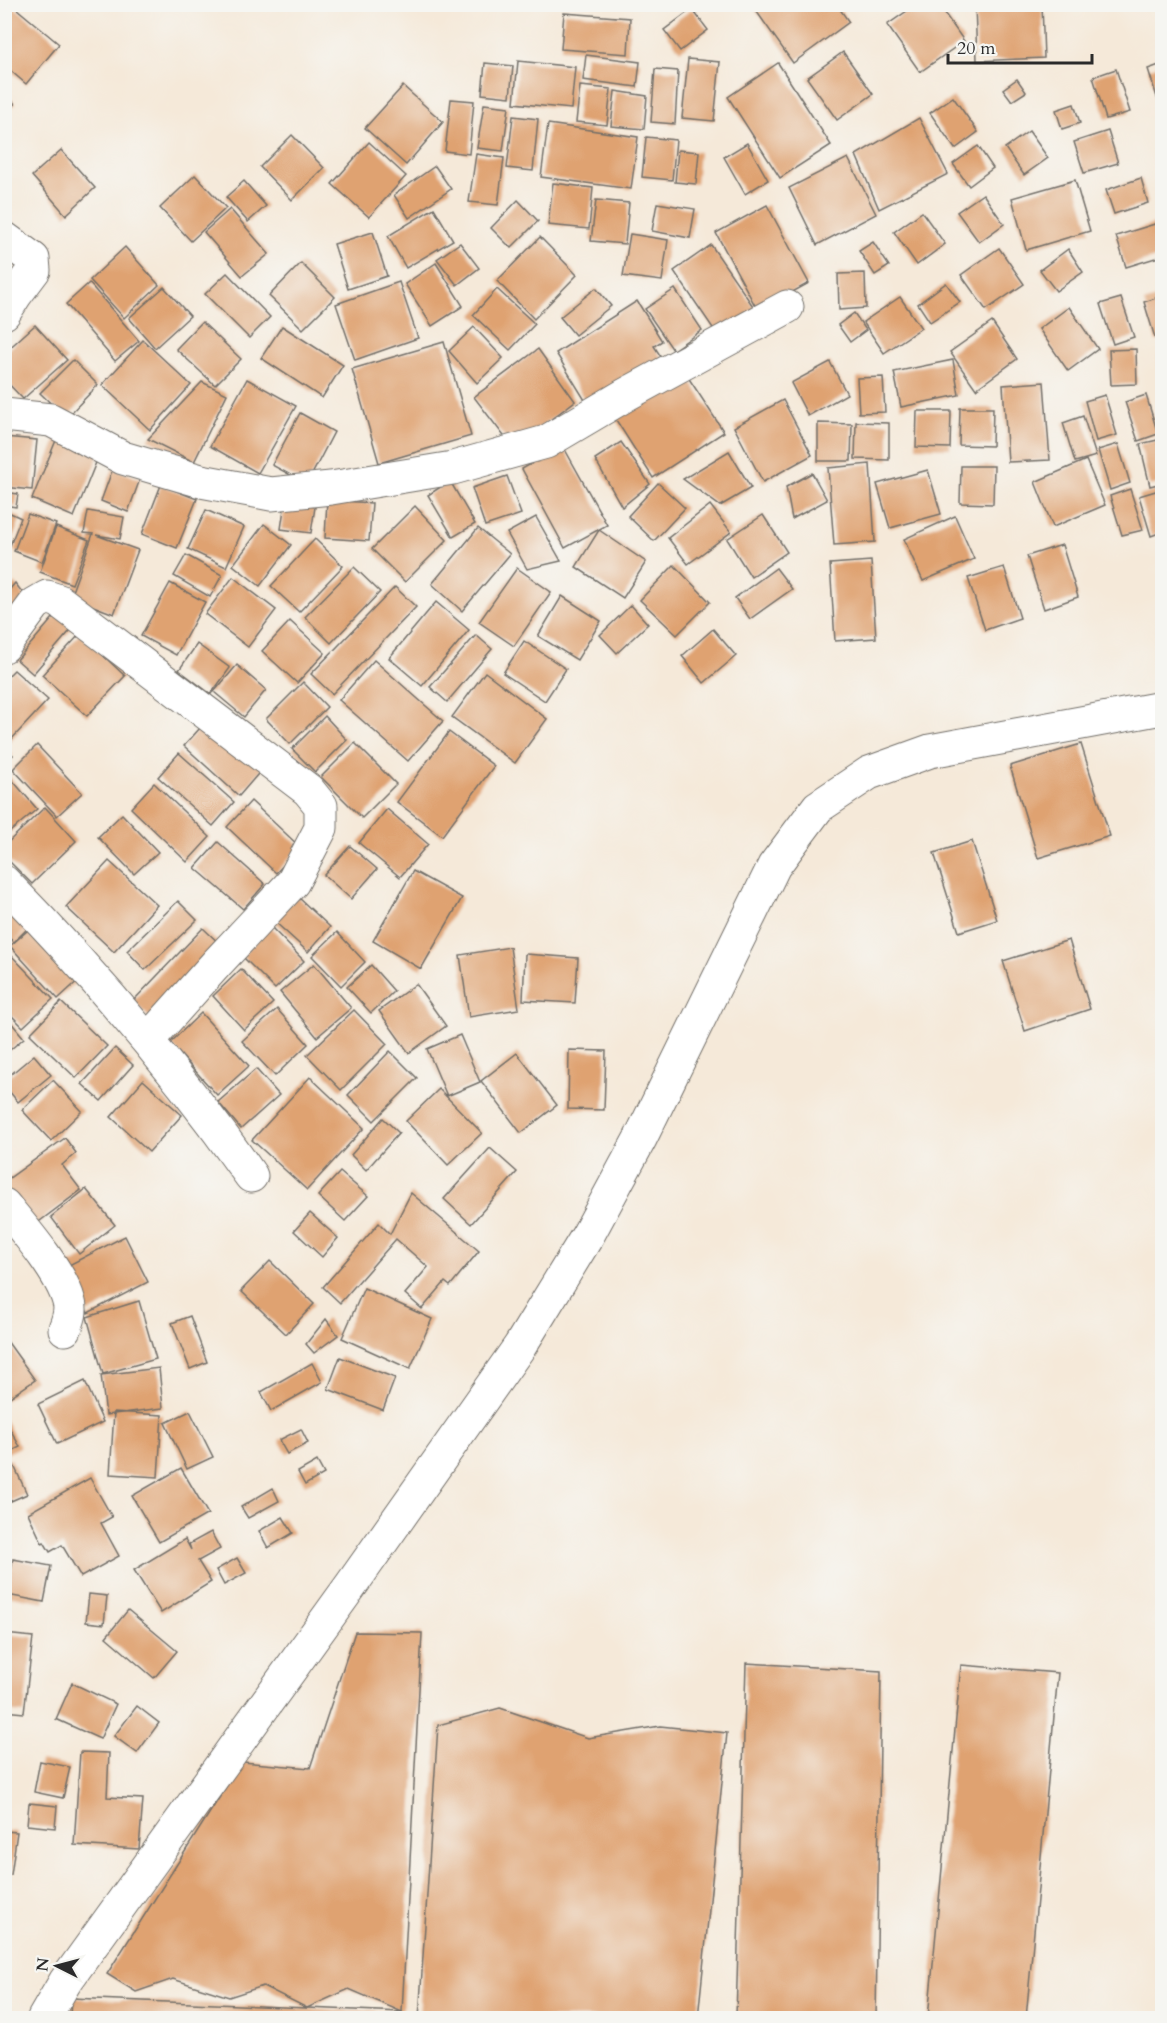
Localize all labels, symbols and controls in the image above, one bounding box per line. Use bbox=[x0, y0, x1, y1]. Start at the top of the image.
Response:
scale bar bbox=[948, 27, 1092, 65]
text: 20 m bbox=[957, 36, 996, 61]
north arrow bbox=[27, 1936, 87, 1996]
text: N bbox=[31, 1956, 55, 1973]

